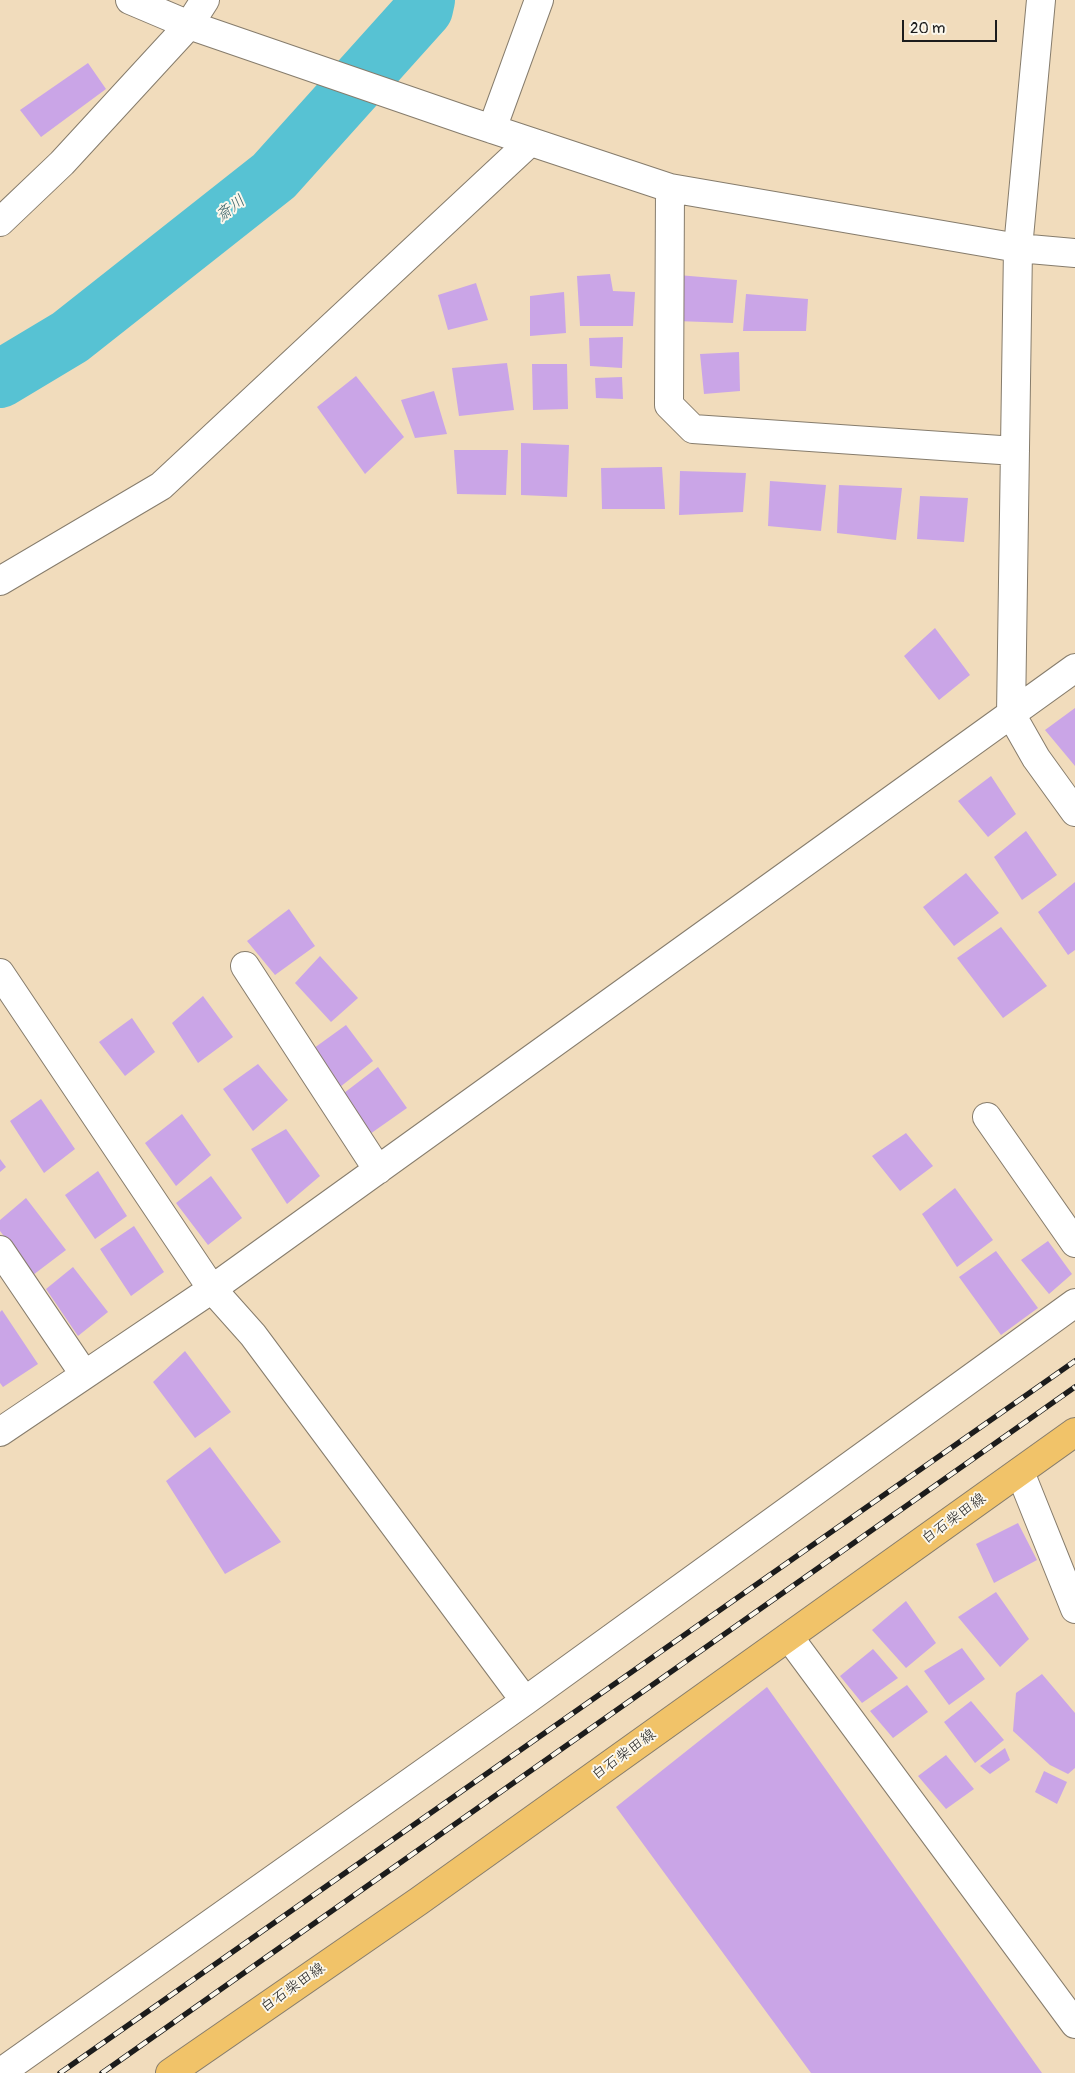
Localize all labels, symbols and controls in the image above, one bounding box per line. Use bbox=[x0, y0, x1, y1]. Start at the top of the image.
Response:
scale bar bbox=[905, 10, 1000, 42]
text: 20 m bbox=[910, 19, 945, 38]
water label: 斎川 bbox=[212, 192, 250, 226]
street label: 白石柴田線 bbox=[918, 1490, 990, 1548]
street label: 白石柴田線 bbox=[588, 1726, 660, 1784]
street label: 白石柴田線 bbox=[257, 1959, 329, 2017]

